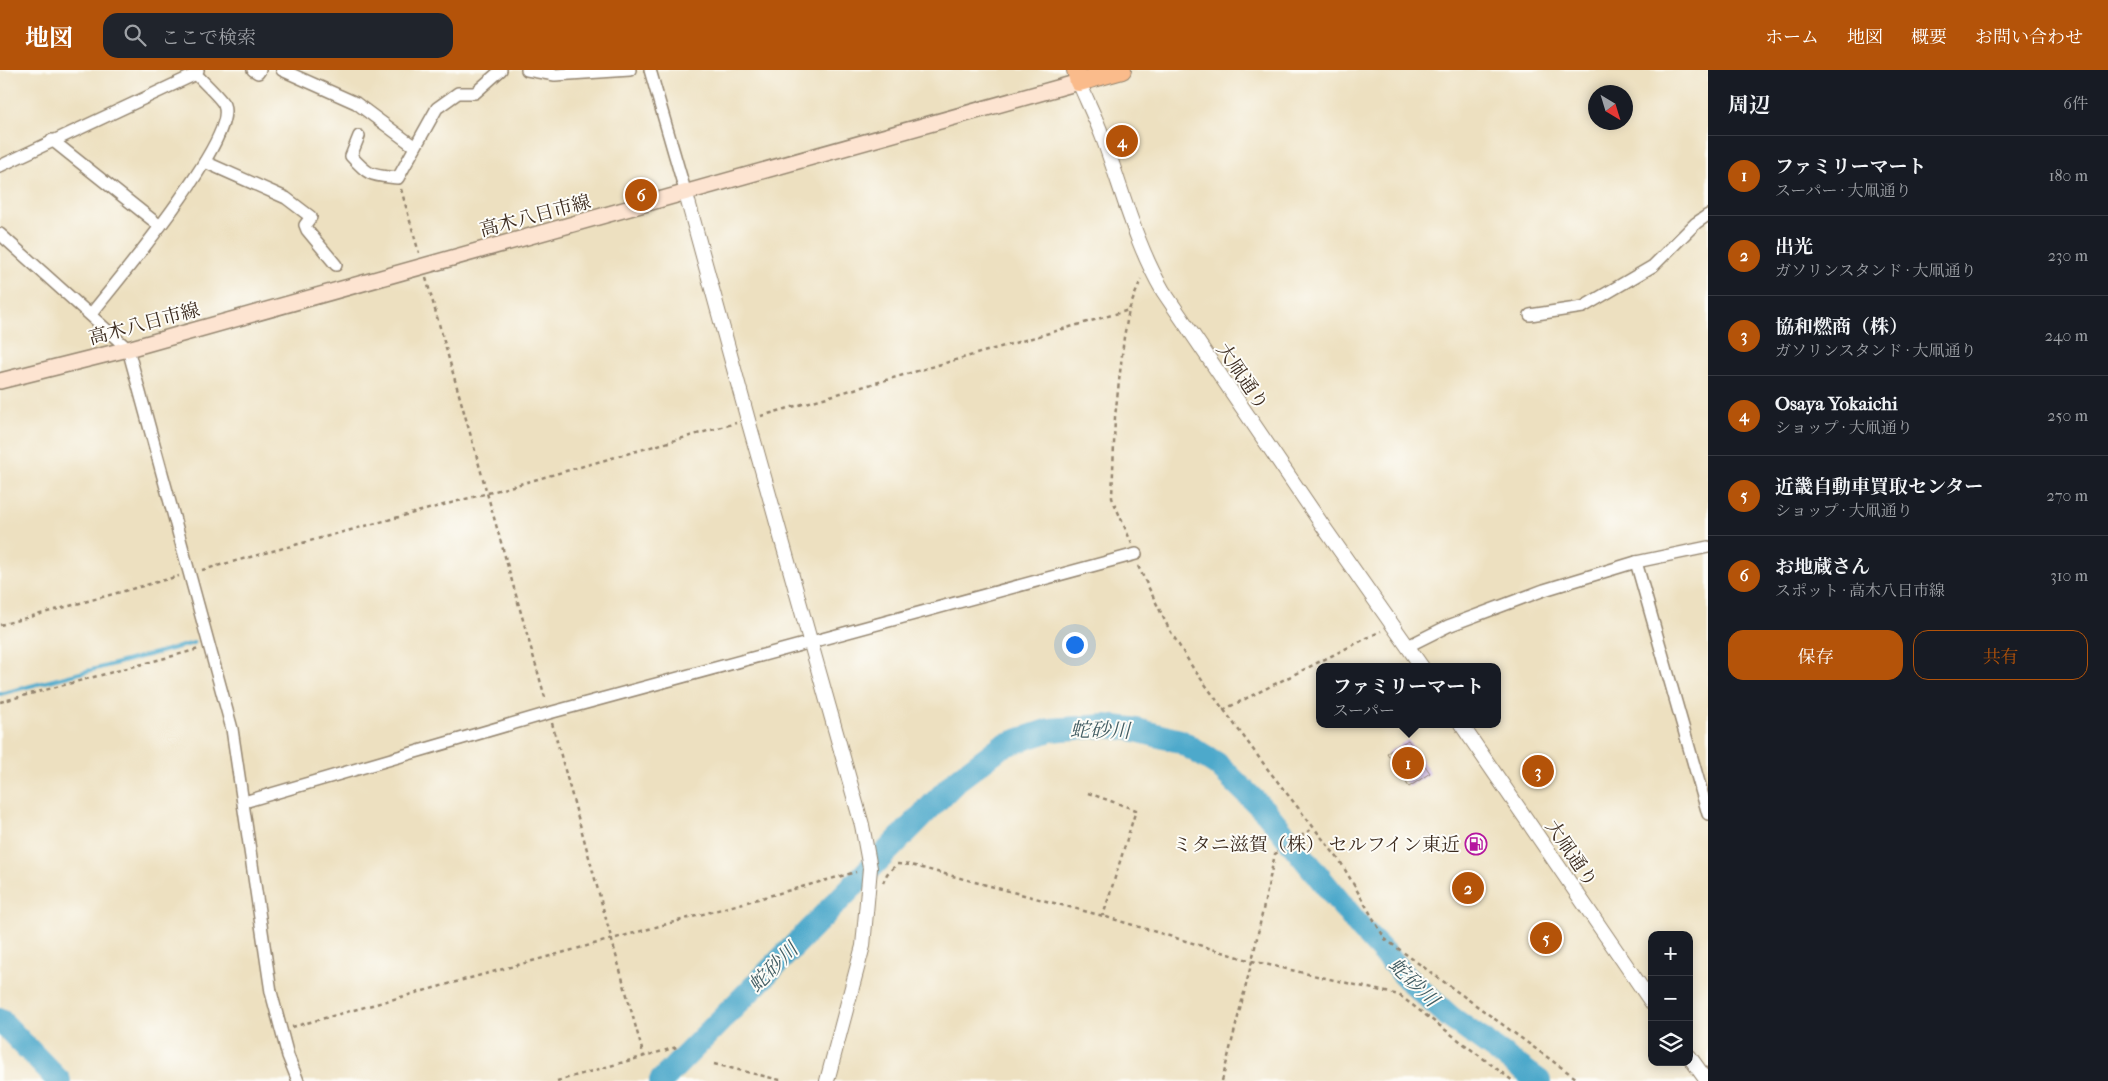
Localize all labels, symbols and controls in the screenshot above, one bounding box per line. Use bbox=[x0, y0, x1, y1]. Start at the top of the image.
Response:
search box bbox=[103, 13, 453, 58]
icon: search bbox=[121, 21, 149, 49]
text: 地図 bbox=[25, 24, 73, 52]
text: ここで検索 bbox=[161, 27, 256, 49]
text: ホーム bbox=[1765, 27, 1819, 48]
text: 地図 bbox=[1847, 27, 1883, 48]
text: 概要 bbox=[1911, 27, 1947, 48]
text: お問い合わせ bbox=[1975, 27, 2083, 48]
north arrow bbox=[1588, 85, 1633, 130]
text: 周辺 bbox=[1728, 93, 1770, 117]
text: 6件 bbox=[2063, 94, 2088, 113]
pin: 4 bbox=[1106, 122, 1138, 160]
text: ファミリーマート bbox=[1775, 156, 1927, 178]
text: 1 bbox=[1741, 166, 1747, 185]
text: 180 m bbox=[2049, 166, 2088, 185]
pin: 6 bbox=[625, 176, 657, 214]
text: スーパー · 大凧通り bbox=[1775, 181, 1912, 200]
street label: 高木八日市線 bbox=[477, 191, 593, 241]
text: 出光 bbox=[1775, 236, 1813, 258]
text: 2 bbox=[1740, 246, 1748, 265]
text: 230 m bbox=[2048, 246, 2088, 265]
text: ガソリンスタンド · 大凧通り bbox=[1775, 261, 1977, 280]
street label: 高木八日市線 bbox=[86, 299, 202, 349]
text: 協和燃商（株） bbox=[1775, 316, 1908, 338]
text: 3 bbox=[1741, 326, 1747, 345]
text: 240 m bbox=[2045, 326, 2088, 345]
street label: 大凧通り bbox=[1212, 339, 1273, 414]
text: ガソリンスタンド · 大凧通り bbox=[1775, 341, 1977, 360]
text: Osaya Yokaichi bbox=[1775, 393, 1898, 415]
text: 4 bbox=[1739, 406, 1749, 425]
text: 250 m bbox=[2047, 406, 2088, 425]
text: ショップ · 大凧通り bbox=[1775, 418, 1913, 437]
text: 近畿自動車買取センター bbox=[1775, 476, 1983, 498]
text: 5 bbox=[1741, 486, 1747, 505]
text: 270 m bbox=[2047, 486, 2088, 505]
text: ショップ · 大凧通り bbox=[1775, 501, 1913, 520]
text: お地蔵さん bbox=[1775, 556, 1870, 578]
text: 6 bbox=[1740, 566, 1748, 585]
text: 310 m bbox=[2050, 566, 2088, 585]
text: スポット · 高木八日市線 bbox=[1775, 581, 1945, 600]
button: 保存 bbox=[1728, 630, 1903, 680]
button: 共有 bbox=[1913, 630, 2088, 680]
your location bbox=[1062, 632, 1088, 658]
popup bbox=[1316, 663, 1501, 728]
text: ファミリーマート bbox=[1333, 676, 1484, 698]
text: スーパー bbox=[1333, 701, 1395, 720]
water label: 蛇砂川 bbox=[1070, 718, 1132, 743]
pin: 1 bbox=[1392, 744, 1424, 782]
pin: 3 bbox=[1522, 752, 1554, 790]
street label: 大凧通り bbox=[1541, 816, 1602, 891]
fuel station icon: ミタニ滋賀（株） セルフイン東近 bbox=[1464, 832, 1488, 856]
place label: ミタニ滋賀（株） セルフイン東近 bbox=[1173, 834, 1460, 856]
pin: 2 bbox=[1452, 869, 1484, 907]
pin: 5 bbox=[1530, 919, 1562, 957]
map controls bbox=[1648, 931, 1693, 1066]
button: + bbox=[1648, 931, 1693, 976]
water label: 蛇砂川 bbox=[744, 937, 804, 997]
water label: 蛇砂川 bbox=[1384, 953, 1445, 1013]
button: − bbox=[1648, 976, 1693, 1021]
button: layers bbox=[1648, 1021, 1693, 1066]

